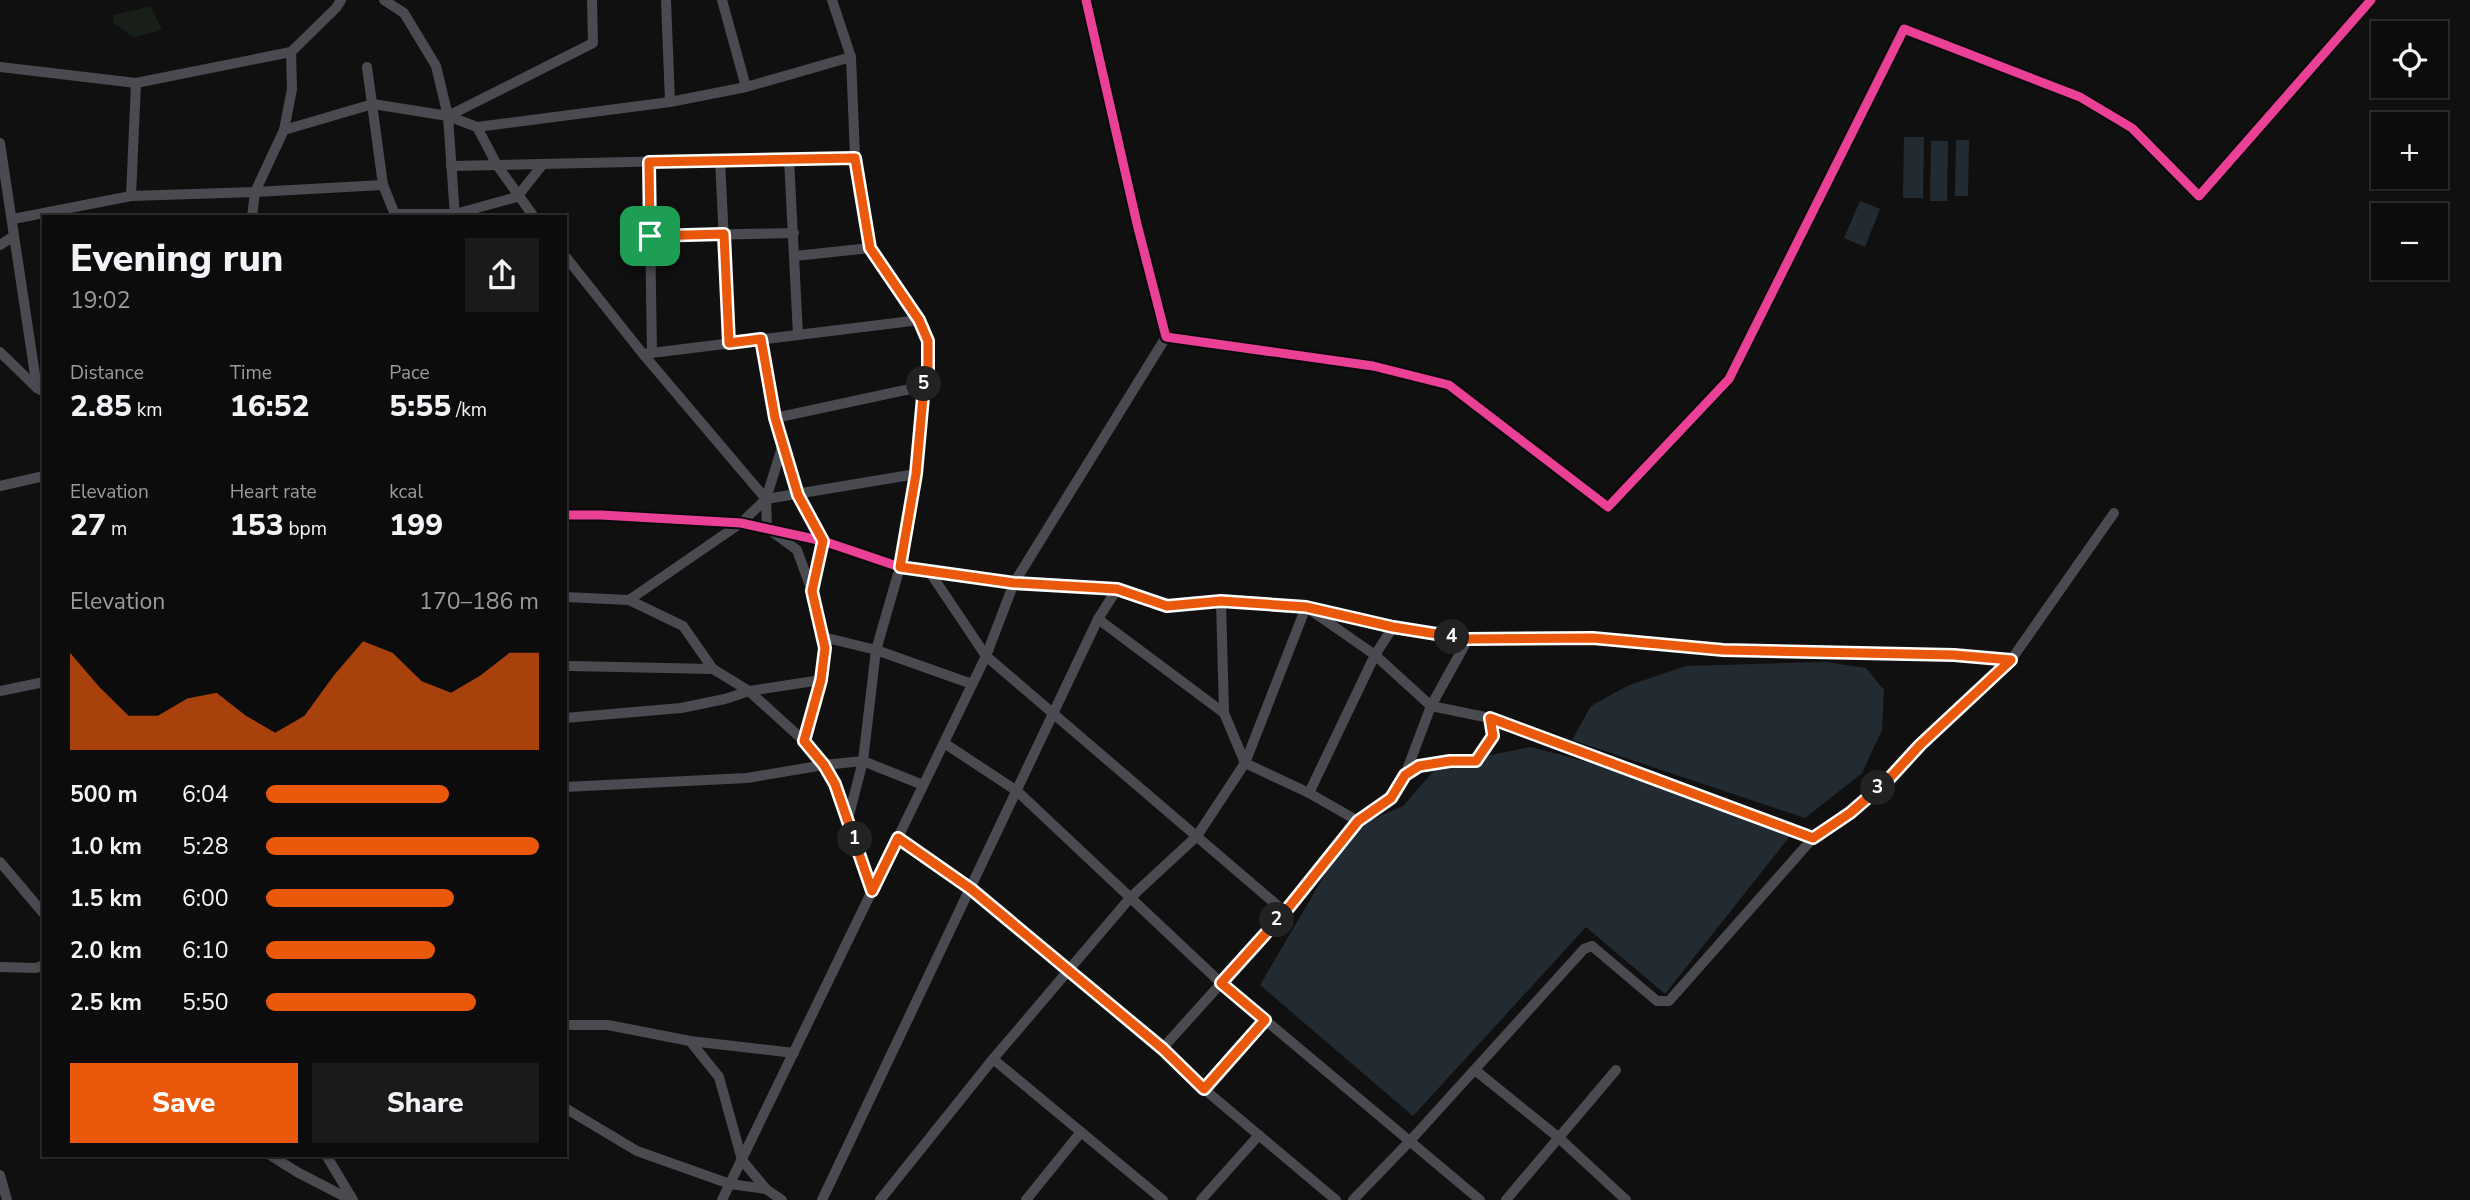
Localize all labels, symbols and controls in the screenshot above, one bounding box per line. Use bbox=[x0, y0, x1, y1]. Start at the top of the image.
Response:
map controls bbox=[2371, 21, 2448, 280]
button: locate bbox=[2371, 21, 2448, 98]
button: + bbox=[2371, 112, 2448, 189]
button: − bbox=[2371, 203, 2448, 280]
pin bbox=[620, 206, 680, 266]
icon: arrive bbox=[631, 217, 669, 255]
text: Evening run bbox=[70, 233, 283, 284]
button: share bbox=[465, 238, 539, 312]
text: 19:02 bbox=[70, 285, 130, 316]
text: Distance bbox=[70, 360, 144, 386]
text: Time bbox=[230, 360, 272, 386]
text: Pace bbox=[389, 360, 430, 386]
pin: 5 bbox=[906, 366, 942, 402]
text: 5 bbox=[918, 370, 929, 396]
text: 2.85 bbox=[70, 386, 132, 427]
text: 16:52 bbox=[230, 386, 309, 427]
text: 5:55 bbox=[389, 386, 451, 427]
text: km bbox=[132, 397, 162, 423]
text: /km bbox=[451, 397, 487, 423]
text: Elevation bbox=[70, 479, 149, 505]
text: Heart rate bbox=[230, 479, 317, 505]
text: kcal bbox=[389, 479, 423, 505]
text: 27 bbox=[70, 505, 106, 546]
text: 153 bbox=[230, 505, 284, 546]
text: 199 bbox=[389, 505, 443, 546]
text: m bbox=[106, 516, 127, 542]
text: bpm bbox=[284, 516, 327, 542]
text: Elevation bbox=[70, 586, 165, 617]
text: 170–186 m bbox=[419, 586, 539, 617]
pin: 4 bbox=[1434, 620, 1470, 654]
text: 4 bbox=[1446, 623, 1457, 649]
pin: 3 bbox=[1860, 770, 1896, 806]
text: 3 bbox=[1872, 774, 1883, 800]
text: 500 m bbox=[70, 779, 138, 810]
text: 6:04 bbox=[182, 779, 229, 810]
pin: 1 bbox=[838, 822, 872, 856]
text: 1 bbox=[849, 825, 860, 851]
text: 1.0 km bbox=[70, 831, 142, 862]
text: 5:28 bbox=[182, 831, 229, 862]
text: 1.5 km bbox=[70, 883, 142, 914]
text: 6:00 bbox=[182, 883, 229, 914]
pin: 2 bbox=[1260, 902, 1294, 937]
text: 2 bbox=[1271, 906, 1282, 932]
text: 2.0 km bbox=[70, 935, 142, 966]
text: 6:10 bbox=[182, 935, 229, 966]
text: 2.5 km bbox=[70, 987, 142, 1018]
text: 5:50 bbox=[182, 987, 229, 1018]
button: Save bbox=[70, 1063, 298, 1143]
button: Share bbox=[312, 1063, 539, 1143]

